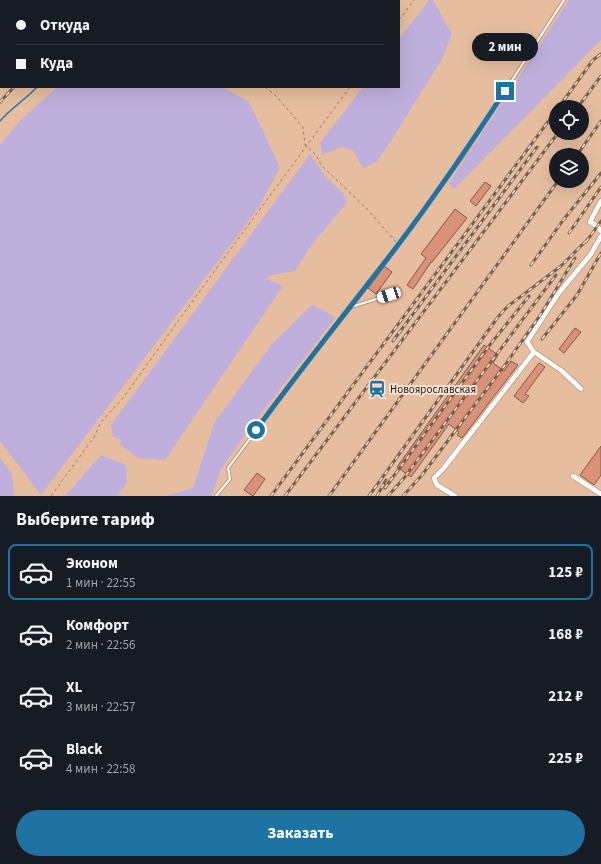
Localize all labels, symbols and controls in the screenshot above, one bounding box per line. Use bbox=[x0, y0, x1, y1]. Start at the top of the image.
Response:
text: Откуда bbox=[40, 15, 90, 36]
callout: 2 мин bbox=[472, 33, 538, 61]
text: 2 мин bbox=[488, 38, 522, 56]
text: Куда bbox=[40, 53, 73, 74]
route end bbox=[496, 82, 514, 100]
map controls bbox=[549, 100, 589, 188]
button: locate bbox=[549, 100, 589, 140]
button: layers bbox=[549, 148, 589, 188]
car bbox=[376, 286, 402, 304]
station icon: Новоярославская bbox=[367, 379, 387, 399]
place label: Новоярославская bbox=[390, 382, 476, 397]
route start bbox=[247, 421, 265, 439]
text: Выберите тариф bbox=[16, 507, 155, 532]
text: Эконом bbox=[66, 553, 118, 574]
icon: car bbox=[18, 554, 54, 590]
text: 125 ₽ bbox=[548, 562, 583, 583]
text: 1 мин · 22:55 bbox=[66, 574, 135, 592]
text: Комфорт bbox=[66, 615, 129, 636]
icon: car bbox=[18, 616, 54, 652]
text: 168 ₽ bbox=[548, 624, 583, 645]
text: 2 мин · 22:56 bbox=[66, 636, 135, 654]
text: XL bbox=[66, 677, 82, 698]
icon: car bbox=[18, 678, 54, 714]
text: 212 ₽ bbox=[548, 686, 583, 707]
text: 3 мин · 22:57 bbox=[66, 698, 135, 716]
text: Black bbox=[66, 739, 103, 760]
icon: car bbox=[18, 740, 54, 776]
text: 225 ₽ bbox=[548, 748, 583, 769]
text: 4 мин · 22:58 bbox=[66, 760, 135, 778]
button: Заказать bbox=[16, 810, 585, 856]

